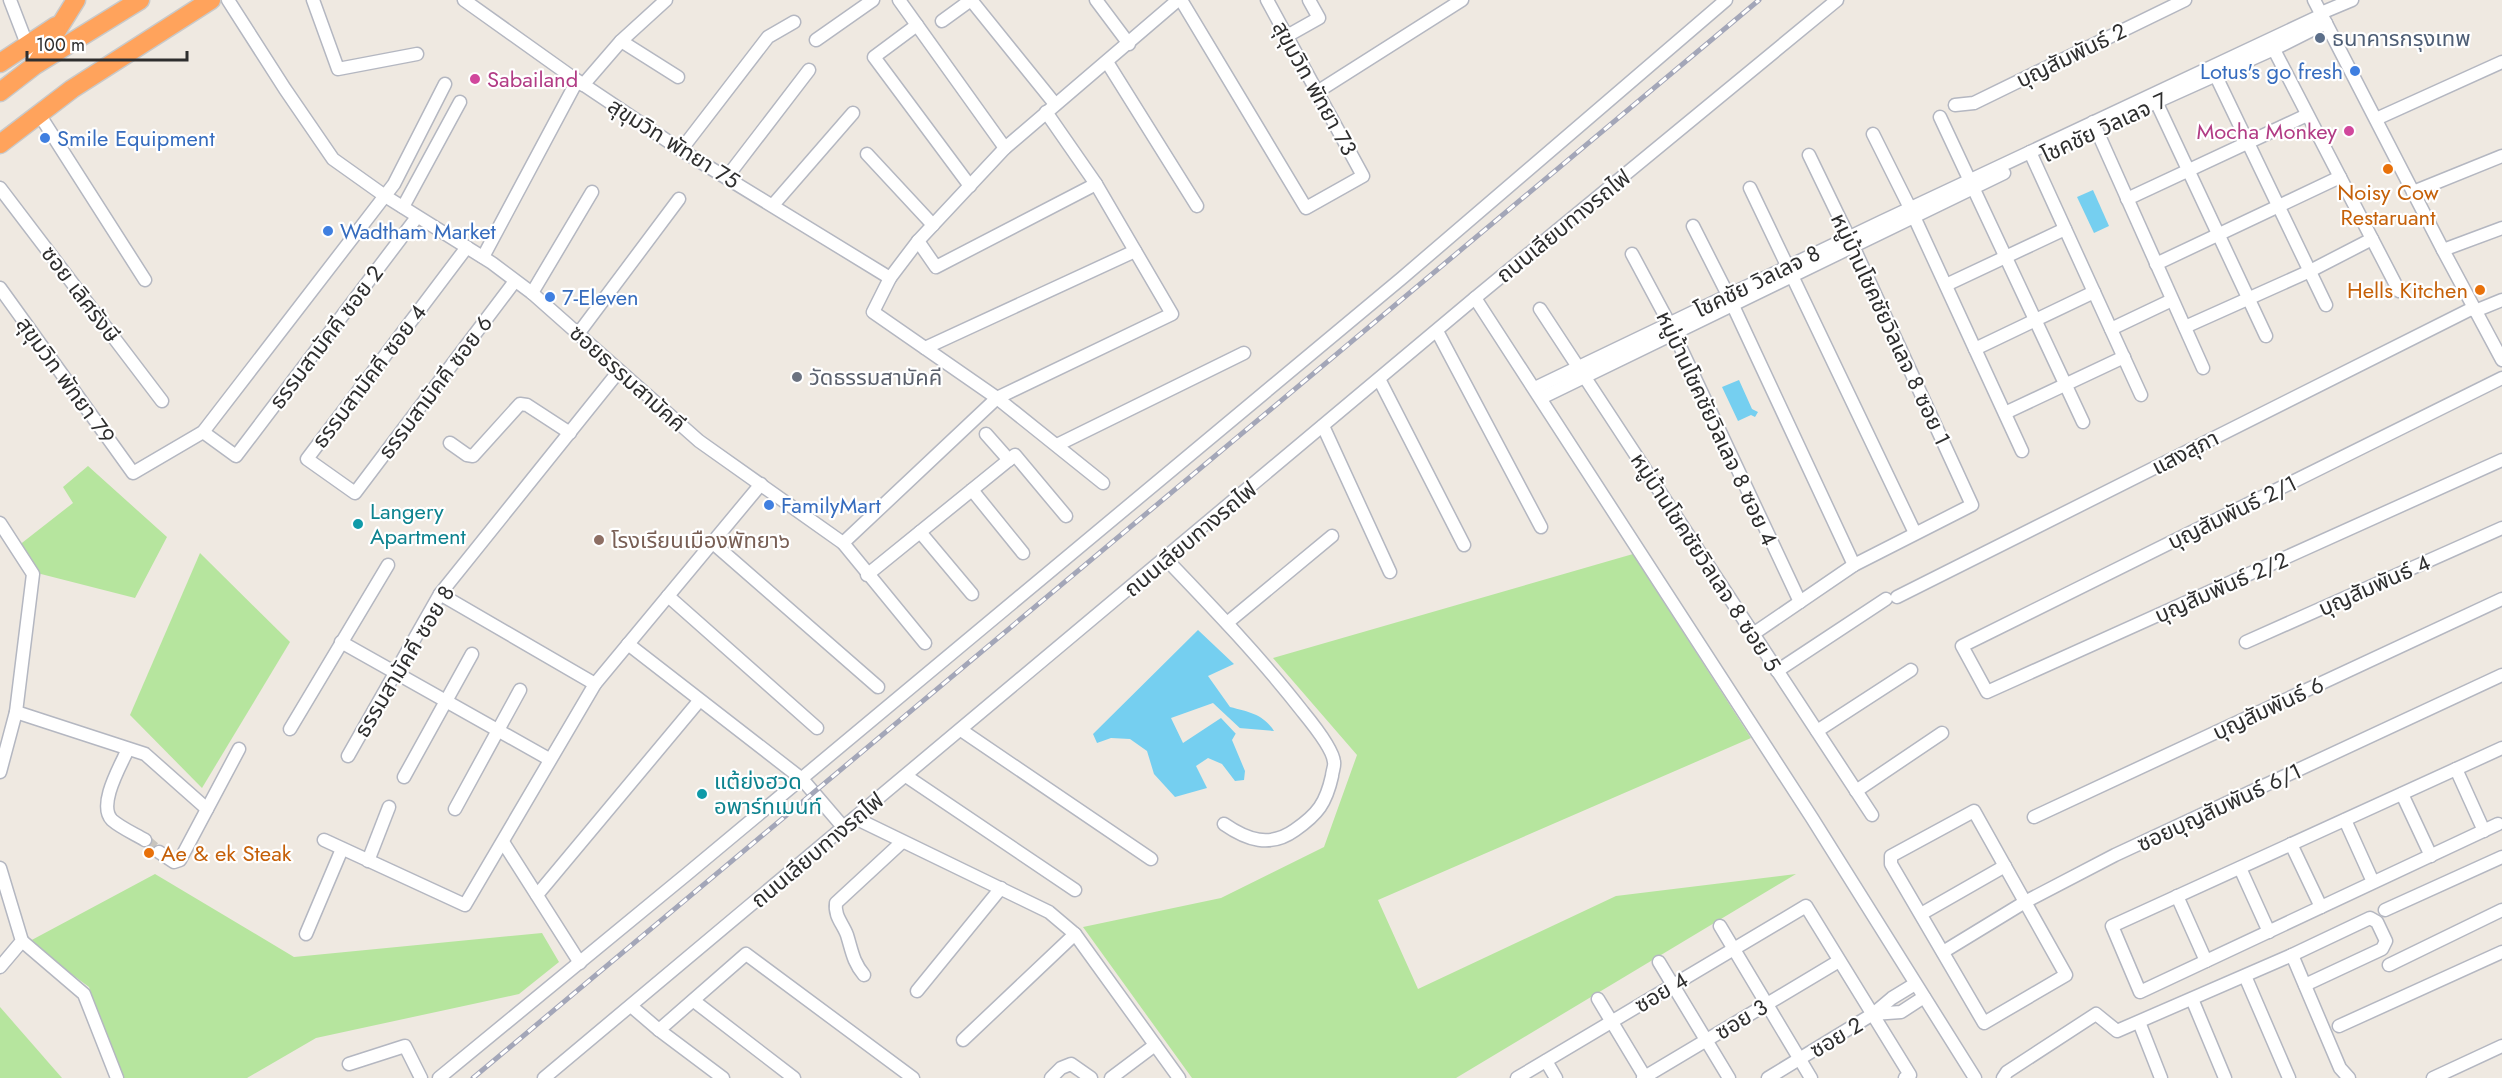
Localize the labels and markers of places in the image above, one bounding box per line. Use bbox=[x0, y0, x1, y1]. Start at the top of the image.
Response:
place label: ธนาคารกรุงเทพ bbox=[2332, 22, 2471, 54]
marker: ธนาคารกรุงเทพ bbox=[2313, 31, 2327, 45]
place label: Lotus's go fresh bbox=[2200, 55, 2343, 87]
place label: Sabailand bbox=[487, 63, 578, 95]
marker: Lotus's go fresh bbox=[2348, 64, 2362, 78]
marker: Sabailand bbox=[468, 72, 482, 86]
place label: Mocha Monkey bbox=[2197, 115, 2337, 147]
place label: Smile Equipment bbox=[57, 122, 215, 154]
marker: Mocha Monkey bbox=[2342, 124, 2356, 138]
marker: Smile Equipment bbox=[38, 131, 52, 145]
marker: Noisy Cow Restaruant bbox=[2381, 162, 2395, 176]
place label: Noisy Cow Restaruant bbox=[2337, 176, 2439, 233]
place label: Wadtham Market bbox=[340, 215, 497, 247]
marker: Wadtham Market bbox=[321, 224, 335, 238]
place label: Hells Kitchen bbox=[2347, 274, 2468, 306]
place label: 7-Eleven bbox=[562, 281, 639, 313]
marker: Hells Kitchen bbox=[2473, 283, 2487, 297]
marker: 7-Eleven bbox=[543, 290, 557, 304]
place label: วัดธรรมสามัคคี bbox=[809, 361, 942, 393]
marker: วัดธรรมสามัคคี bbox=[790, 370, 804, 384]
place label: FamilyMart bbox=[781, 489, 881, 521]
place label: Langery Apartment bbox=[370, 495, 467, 552]
marker: FamilyMart bbox=[762, 498, 776, 512]
marker: Langery Apartment bbox=[351, 517, 365, 531]
place label: โรงเรียนเมืองพัทยา๖ bbox=[611, 524, 790, 556]
marker: โรงเรียนเมืองพัทยา๖ bbox=[592, 533, 606, 547]
place label: แต้ย่งฮวด อพาร์ทเมนท์ bbox=[714, 765, 822, 822]
marker: แต้ย่งฮวด อพาร์ทเมนท์ bbox=[695, 787, 709, 801]
place label: Ae & ek Steak bbox=[161, 837, 292, 869]
marker: Ae & ek Steak bbox=[142, 846, 156, 860]

